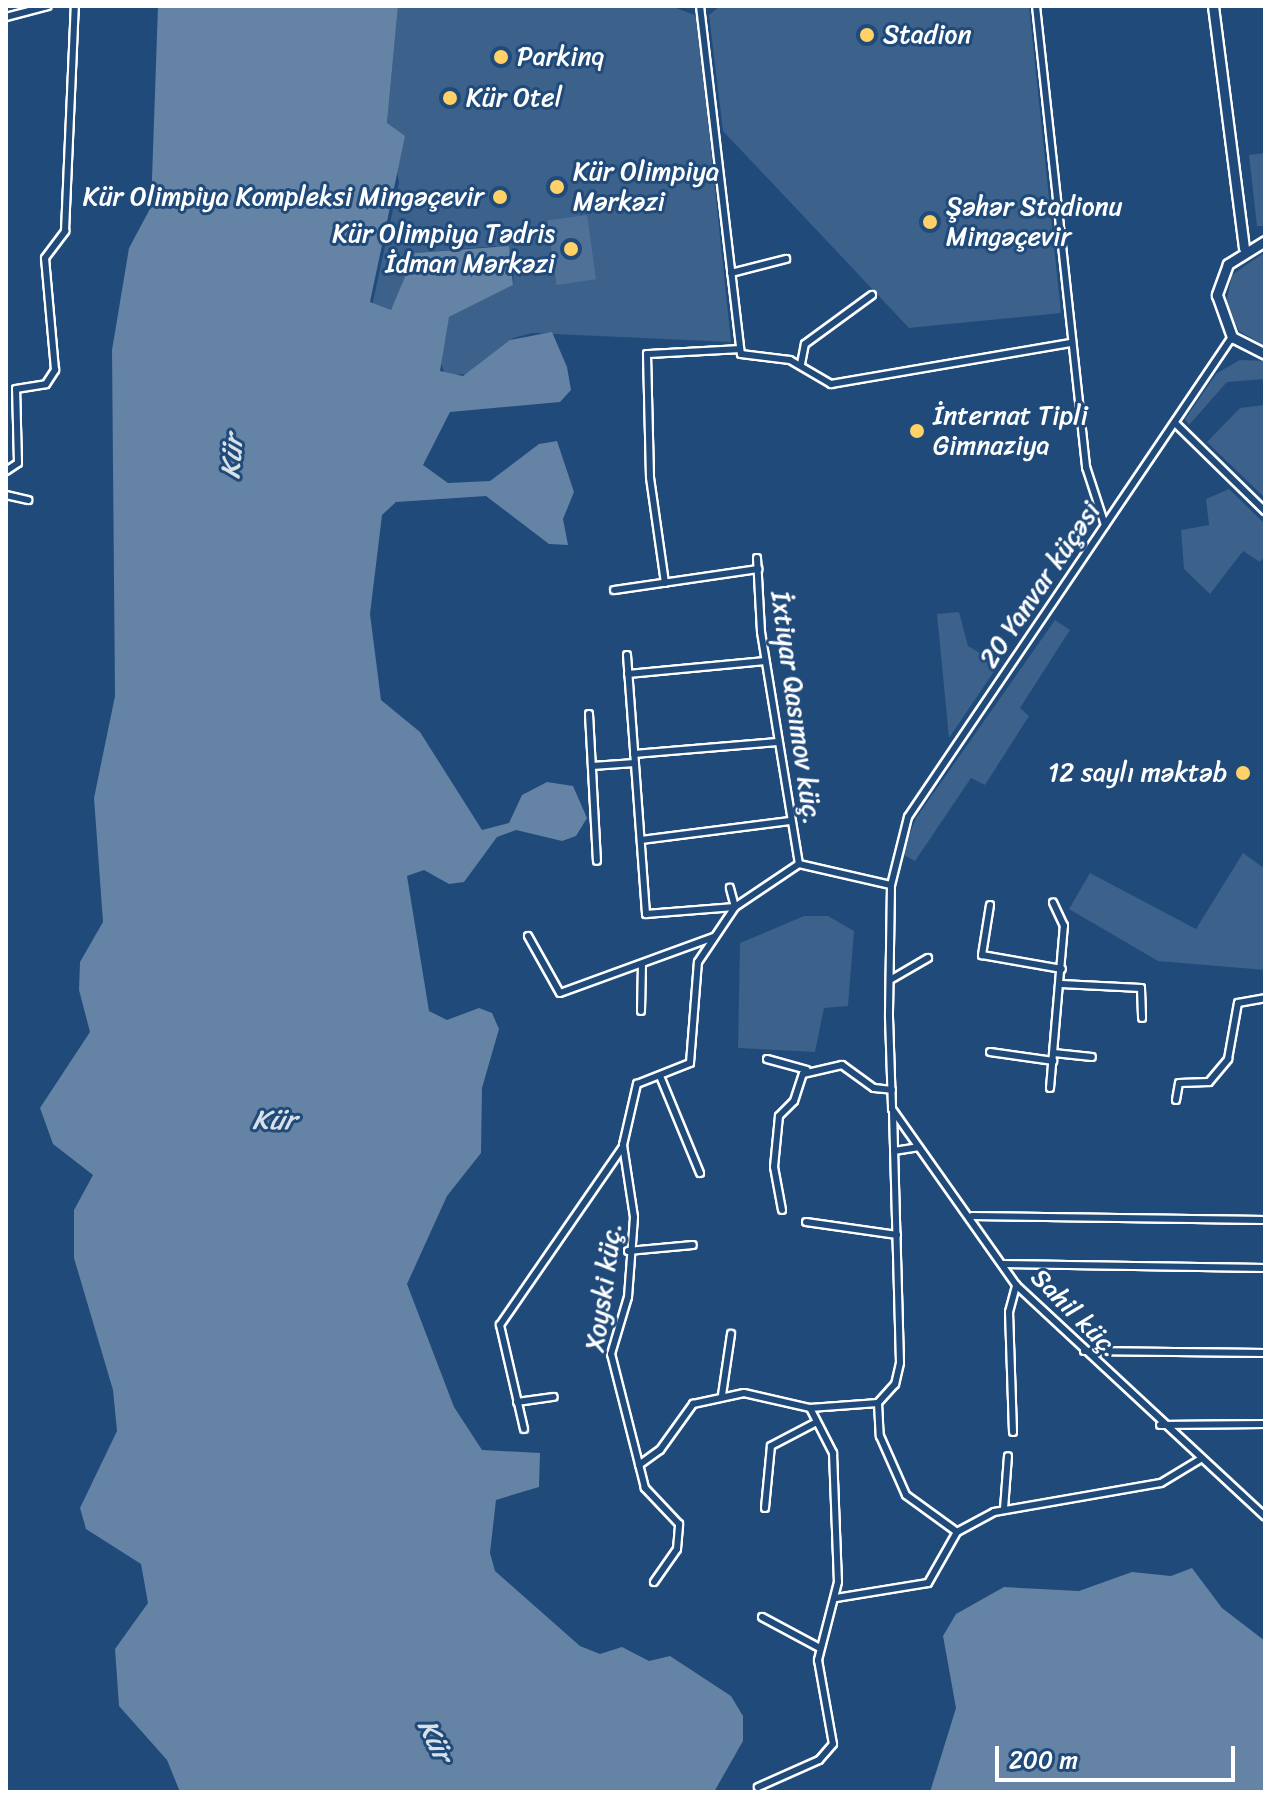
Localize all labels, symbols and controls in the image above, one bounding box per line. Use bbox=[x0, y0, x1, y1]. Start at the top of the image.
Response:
place label: Stadion bbox=[883, 19, 972, 51]
marker: Stadion bbox=[858, 26, 876, 44]
place label: Parkinq bbox=[517, 41, 604, 73]
marker: Parkinq bbox=[492, 48, 510, 66]
place label: Kür Otel bbox=[466, 82, 562, 114]
marker: Kür Otel bbox=[441, 89, 459, 107]
place label: Kür Olimpiya Mərkəzi bbox=[573, 156, 719, 218]
marker: Kür Olimpiya Mərkəzi bbox=[548, 178, 566, 196]
place label: Kür Olimpiya Kompleksi Mingəçevir bbox=[83, 181, 484, 213]
marker: Kür Olimpiya Kompleksi Mingəçevir bbox=[491, 188, 509, 206]
place label: Şəhər Stadionu Mingəçevir bbox=[946, 191, 1123, 252]
marker: Şəhər Stadionu Mingəçevir bbox=[921, 213, 939, 231]
place label: Kür Olimpiya Tədris İdman Mərkəzi bbox=[332, 218, 555, 280]
marker: Kür Olimpiya Tədris İdman Mərkəzi bbox=[562, 240, 580, 258]
place label: İnternat Tipli Gimnaziya bbox=[933, 400, 1088, 462]
marker: İnternat Tipli Gimnaziya bbox=[908, 422, 926, 440]
water label: Kür bbox=[214, 434, 250, 480]
street label: 20 Yanvar küçəsi bbox=[973, 496, 1107, 674]
street label: İxtiyar Qasımov küç. bbox=[764, 589, 828, 827]
place label: 12 saylı məktəb bbox=[1048, 757, 1227, 789]
marker: 12 saylı məktəb bbox=[1234, 764, 1252, 782]
water label: Kür bbox=[252, 1103, 296, 1137]
street label: Xoyski küç. bbox=[580, 1221, 628, 1353]
street label: Sahil küç. bbox=[1024, 1262, 1126, 1364]
water label: Kür bbox=[410, 1713, 460, 1767]
scale bar bbox=[999, 1730, 1239, 1780]
text: 200 m bbox=[1009, 1739, 1078, 1781]

